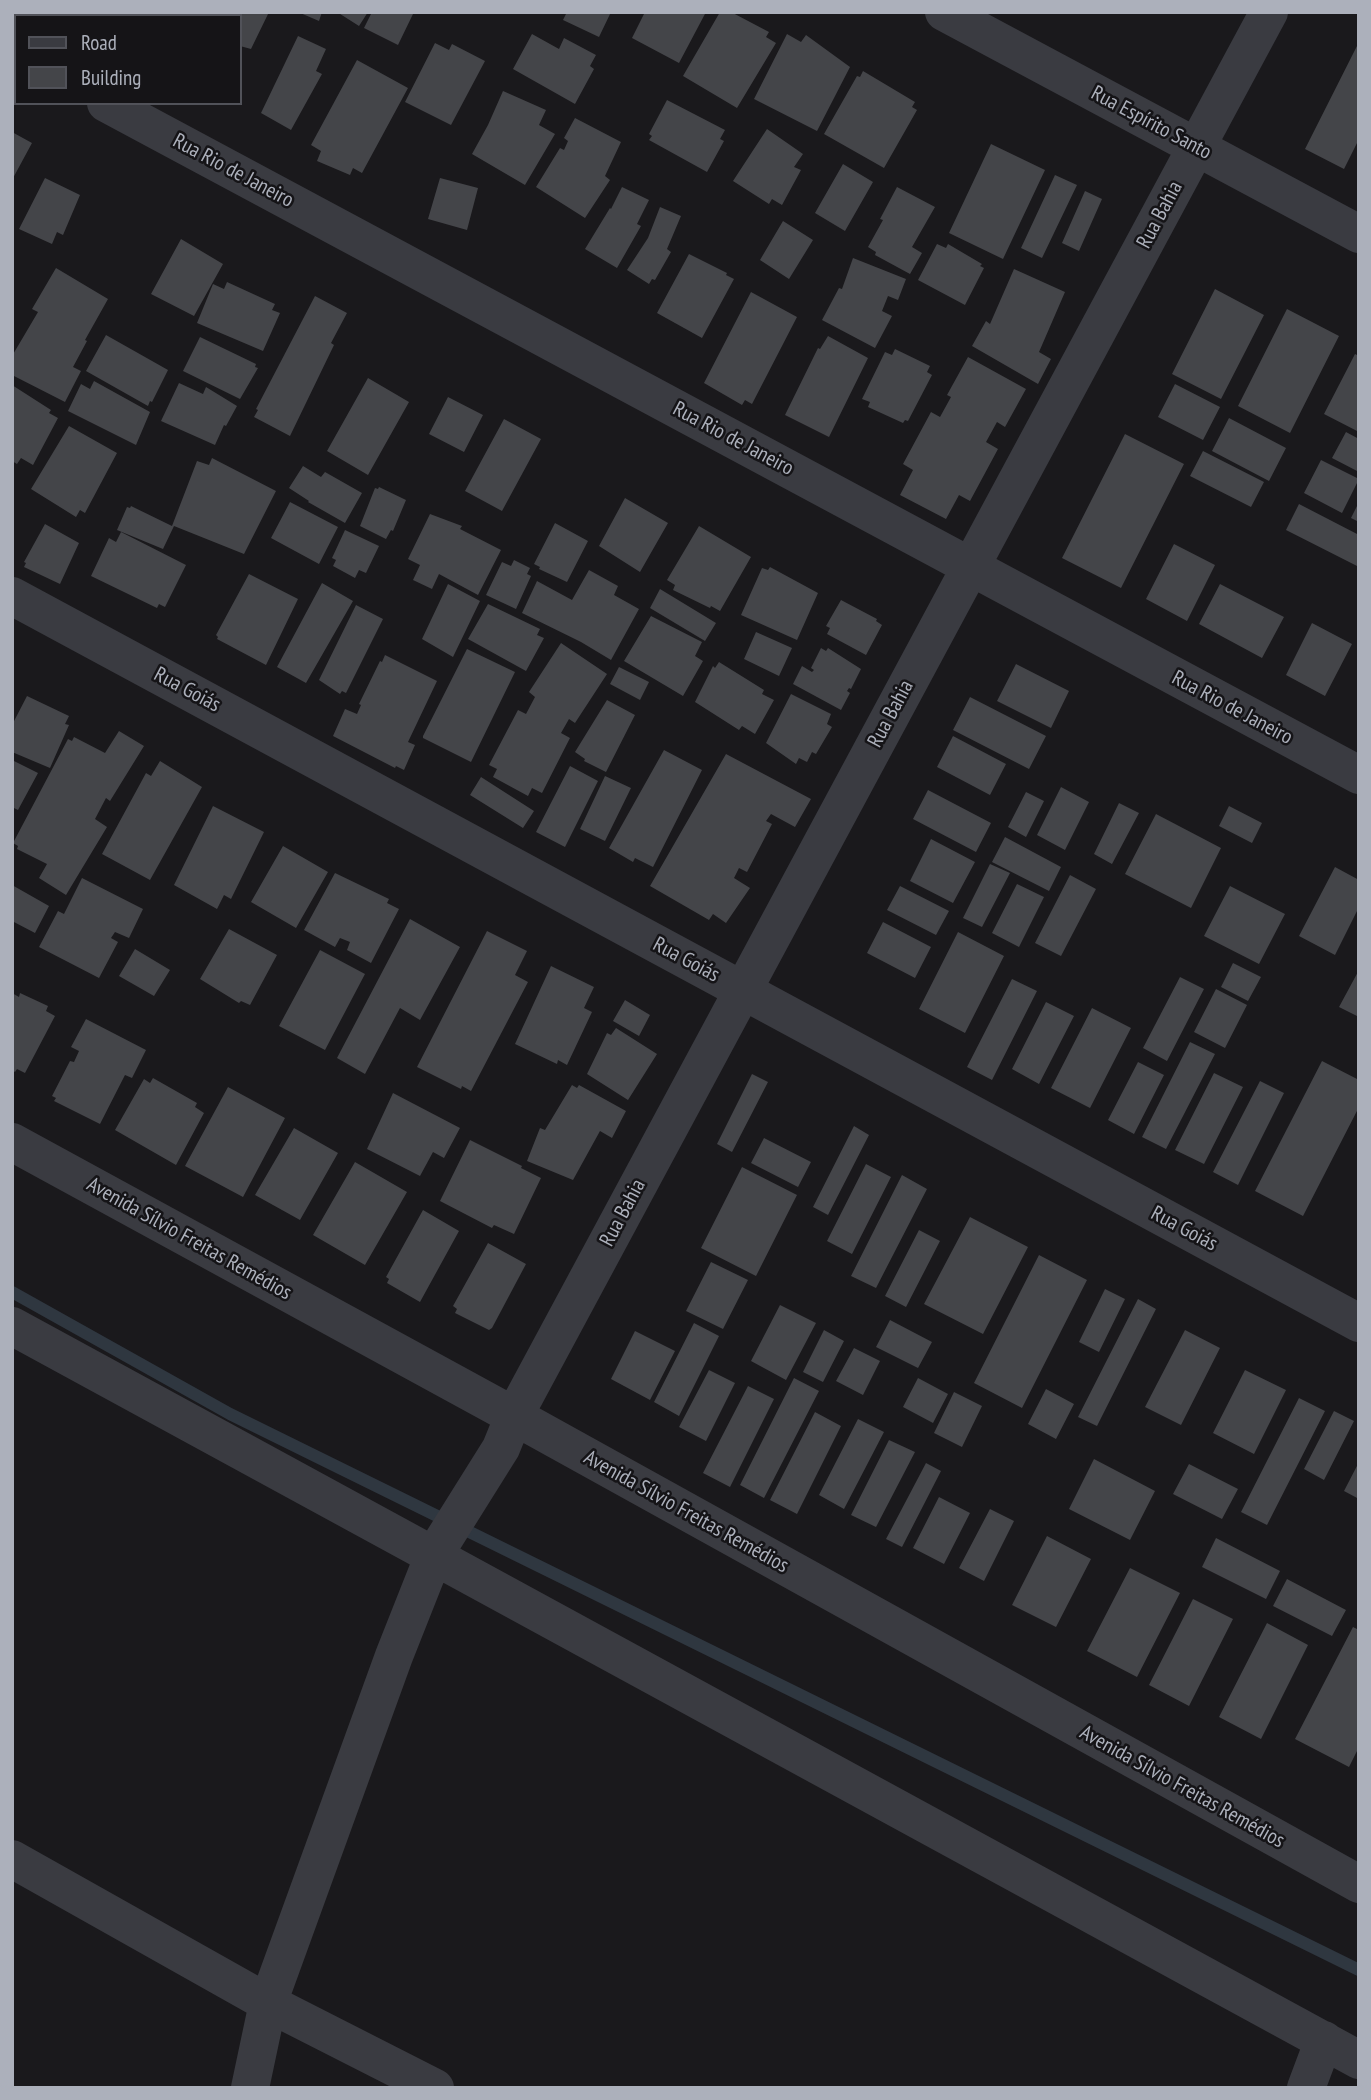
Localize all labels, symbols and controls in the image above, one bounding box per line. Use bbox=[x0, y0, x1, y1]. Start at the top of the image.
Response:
legend bbox=[14, 14, 242, 105]
text: Road bbox=[81, 29, 117, 56]
text: Building bbox=[81, 64, 141, 91]
street label: Rua Espírito Santo bbox=[1087, 81, 1215, 165]
street label: Rua Rio de Janeiro bbox=[168, 129, 298, 213]
street label: Rua Bahia bbox=[1132, 177, 1188, 253]
street label: Rua Rio de Janeiro bbox=[668, 397, 798, 481]
street label: Rua Goiás bbox=[150, 662, 224, 718]
street label: Rua Rio de Janeiro bbox=[1167, 666, 1297, 750]
street label: Rua Bahia bbox=[863, 676, 919, 752]
street label: Rua Goiás bbox=[649, 932, 723, 988]
street label: Avenida Sílvio Freitas Remédios bbox=[82, 1172, 296, 1306]
street label: Rua Bahia bbox=[595, 1175, 651, 1251]
street label: Rua Goiás bbox=[1147, 1201, 1221, 1257]
street label: Avenida Sílvio Freitas Remédios bbox=[579, 1445, 793, 1579]
street label: Avenida Sílvio Freitas Remédios bbox=[1075, 1720, 1289, 1854]

